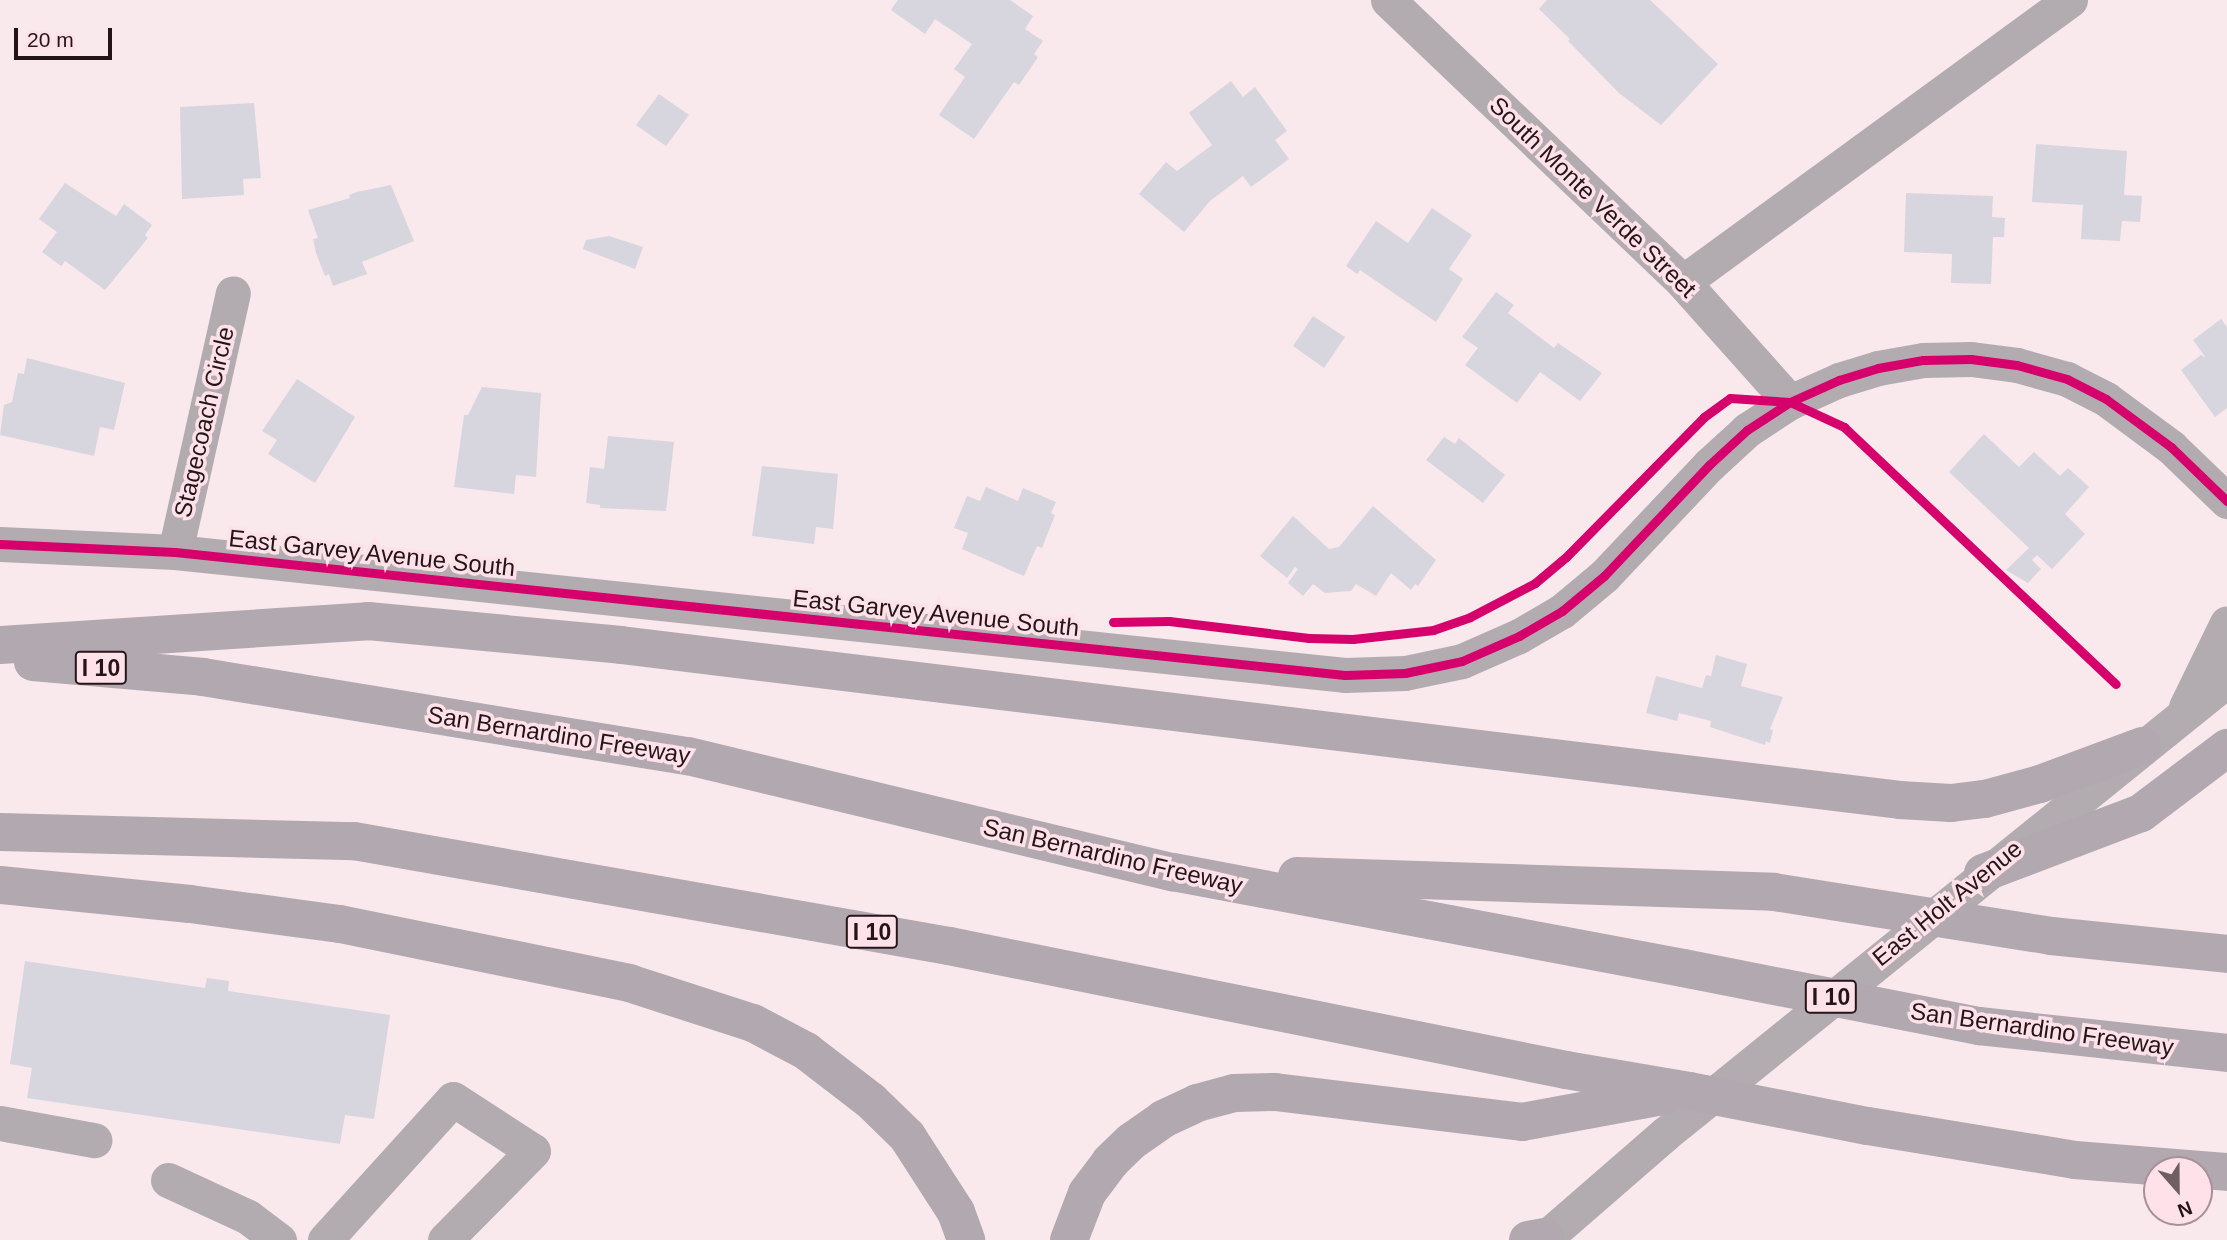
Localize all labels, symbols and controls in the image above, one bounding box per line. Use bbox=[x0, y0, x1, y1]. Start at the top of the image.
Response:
scale bar bbox=[18, 14, 116, 58]
text: 20 m bbox=[27, 28, 74, 51]
street label: South Monte Verde Street bbox=[1484, 91, 1702, 303]
street label: Stagecoach Circle bbox=[168, 324, 240, 520]
street label: East Garvey Avenue South bbox=[227, 524, 517, 582]
street label: East Garvey Avenue South bbox=[791, 584, 1081, 642]
road number: I 10 bbox=[75, 648, 127, 688]
street label: San Bernardino Freeway bbox=[426, 700, 692, 770]
street label: San Bernardino Freeway bbox=[980, 812, 1246, 900]
street label: East Holt Avenue bbox=[1866, 834, 2028, 972]
road number: I 10 bbox=[846, 912, 898, 951]
road number: I 10 bbox=[1805, 978, 1857, 1016]
street label: San Bernardino Freeway bbox=[1909, 996, 2175, 1062]
north arrow bbox=[2143, 1156, 2213, 1226]
text: N bbox=[2175, 1197, 2195, 1221]

